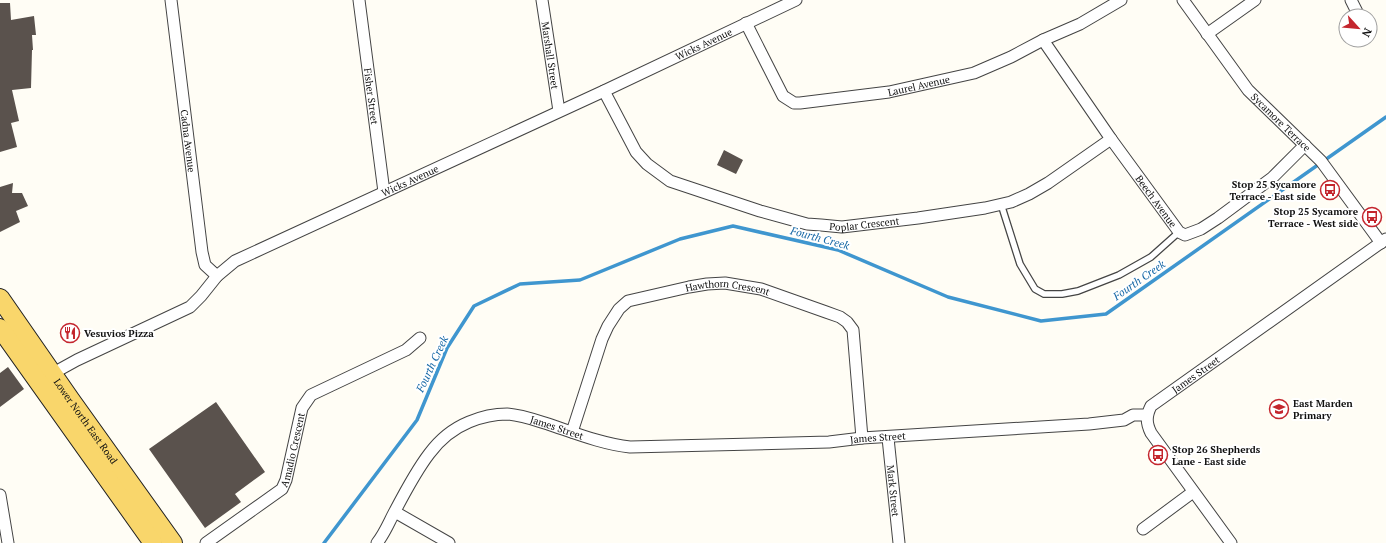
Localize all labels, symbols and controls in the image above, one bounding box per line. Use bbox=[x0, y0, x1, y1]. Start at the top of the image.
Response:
north arrow bbox=[1338, 8, 1378, 48]
street label: Marshall Street bbox=[538, 21, 562, 90]
street label: Wicks Avenue bbox=[673, 25, 734, 63]
text: N bbox=[1358, 26, 1375, 40]
street label: Fisher Street bbox=[361, 67, 381, 125]
street label: Laurel Avenue bbox=[887, 73, 951, 99]
street label: Sycamore Terrace bbox=[1248, 90, 1313, 154]
street label: Cadna Avenue bbox=[178, 109, 198, 173]
street label: Wicks Avenue bbox=[379, 162, 441, 200]
street label: Beech Avenue bbox=[1132, 173, 1179, 230]
place label: Stop 25 Sycamore Terrace - East side bbox=[1229, 178, 1317, 203]
bus stop icon: Stop 25 Sycamore Terrace - East side bbox=[1319, 179, 1341, 201]
place label: Stop 25 Sycamore Terrace - West side bbox=[1268, 205, 1359, 230]
bus stop icon: Stop 25 Sycamore Terrace - West side bbox=[1361, 206, 1383, 228]
street label: Poplar Crescent bbox=[829, 214, 900, 234]
water label: Fourth Creek bbox=[788, 223, 852, 253]
water label: Fourth Creek bbox=[1109, 257, 1168, 304]
street label: Hawthorn Crescent bbox=[684, 277, 772, 299]
restaurant icon: Vesuvios Pizza bbox=[59, 322, 81, 344]
place label: Vesuvios Pizza bbox=[84, 327, 154, 340]
water label: Fourth Creek bbox=[412, 333, 451, 395]
street label: James Street bbox=[1169, 353, 1223, 396]
street label: Lower North East Road bbox=[51, 376, 121, 467]
place label: East Marden Primary bbox=[1293, 397, 1353, 422]
school or university icon: East Marden Primary bbox=[1268, 398, 1290, 420]
street label: Amadio Crescent bbox=[278, 411, 308, 489]
street label: James Street bbox=[529, 413, 585, 443]
street label: James Street bbox=[849, 429, 906, 446]
place label: Stop 26 Shepherds Lane - East side bbox=[1172, 443, 1261, 468]
bus stop icon: Stop 26 Shepherds Lane - East side bbox=[1147, 444, 1169, 466]
street label: Mark Street bbox=[884, 464, 902, 518]

